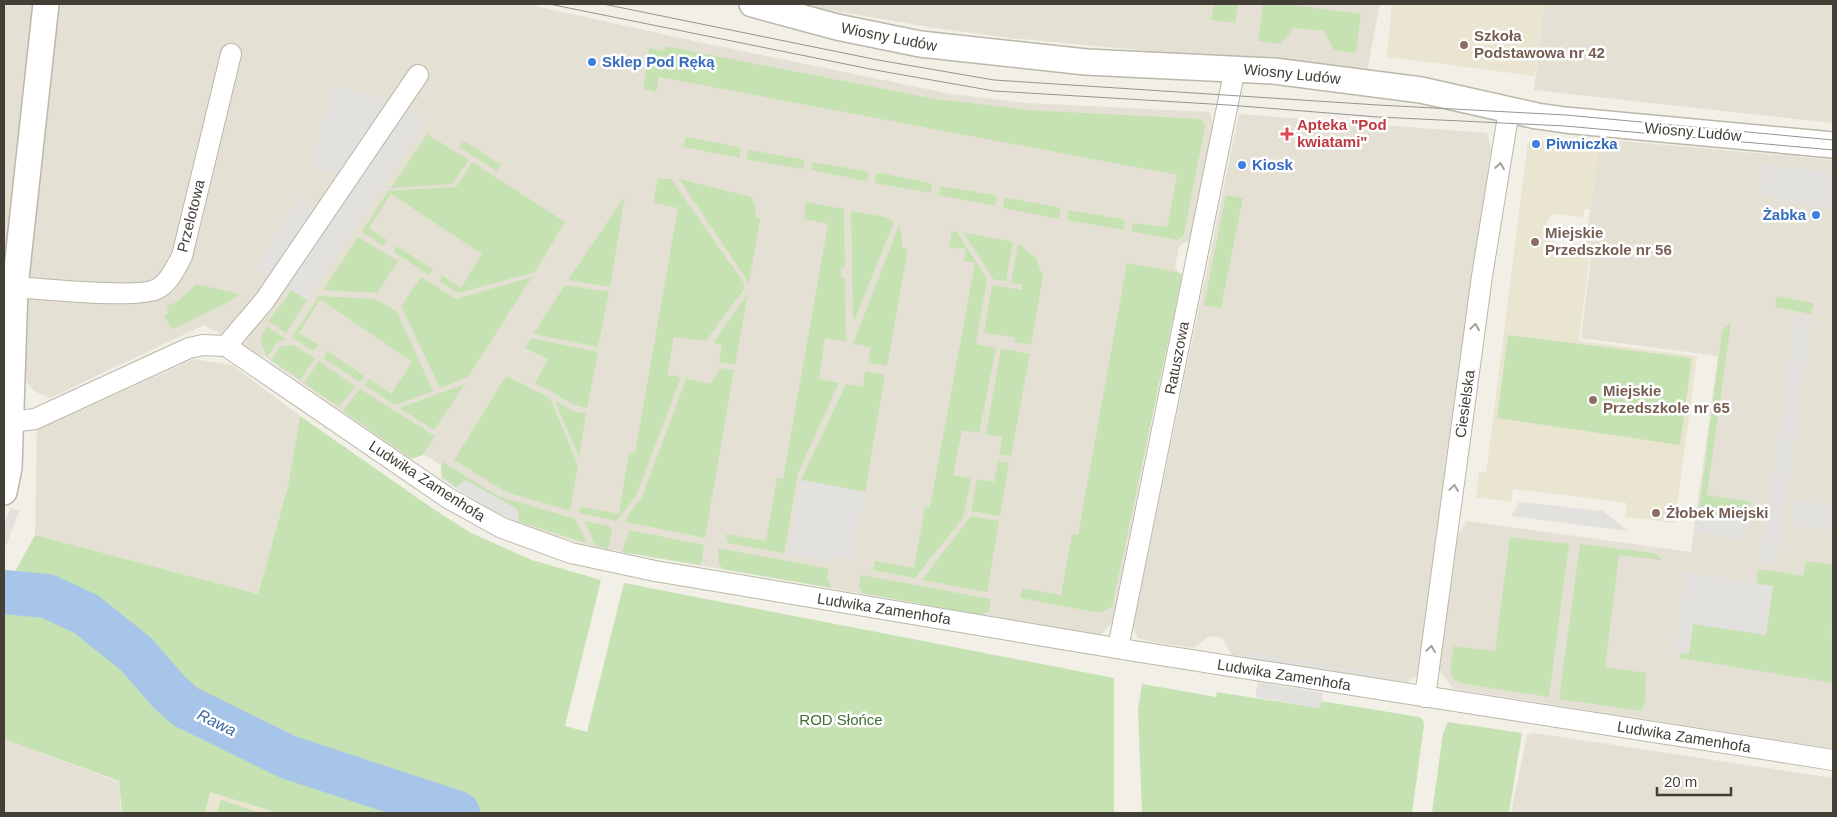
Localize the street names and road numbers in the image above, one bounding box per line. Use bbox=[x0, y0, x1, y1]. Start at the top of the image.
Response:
street label: Wiosny Ludów bbox=[840, 19, 939, 54]
street label: Wiosny Ludów bbox=[1243, 60, 1342, 87]
street label: Wiosny Ludów bbox=[1644, 119, 1743, 144]
street label: Przelotowa bbox=[173, 177, 208, 254]
street label: Ratuszowa bbox=[1161, 319, 1192, 396]
street label: Ciesielska bbox=[1451, 368, 1478, 439]
street label: Ludwika Zamenhofa bbox=[366, 437, 489, 525]
street label: Ludwika Zamenhofa bbox=[816, 590, 953, 628]
street label: Ludwika Zamenhofa bbox=[1216, 656, 1353, 694]
street label: Ludwika Zamenhofa bbox=[1616, 718, 1753, 756]

